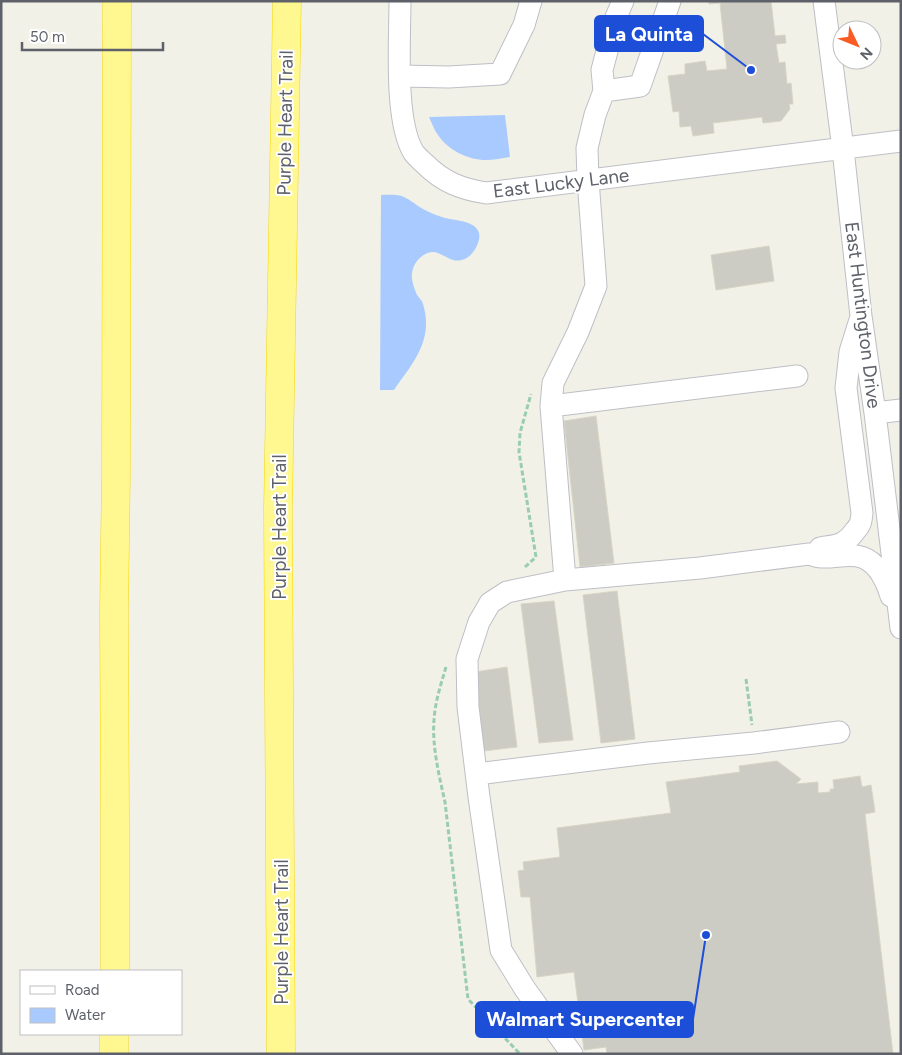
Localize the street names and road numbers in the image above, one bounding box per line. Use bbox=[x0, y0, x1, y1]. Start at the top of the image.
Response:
street label: Purple Heart Trail bbox=[272, 50, 298, 196]
street label: East Lucky Lane bbox=[492, 163, 630, 203]
street label: East Huntington Drive bbox=[840, 220, 886, 410]
street label: Purple Heart Trail bbox=[268, 454, 291, 600]
street label: Purple Heart Trail bbox=[270, 859, 293, 1005]

